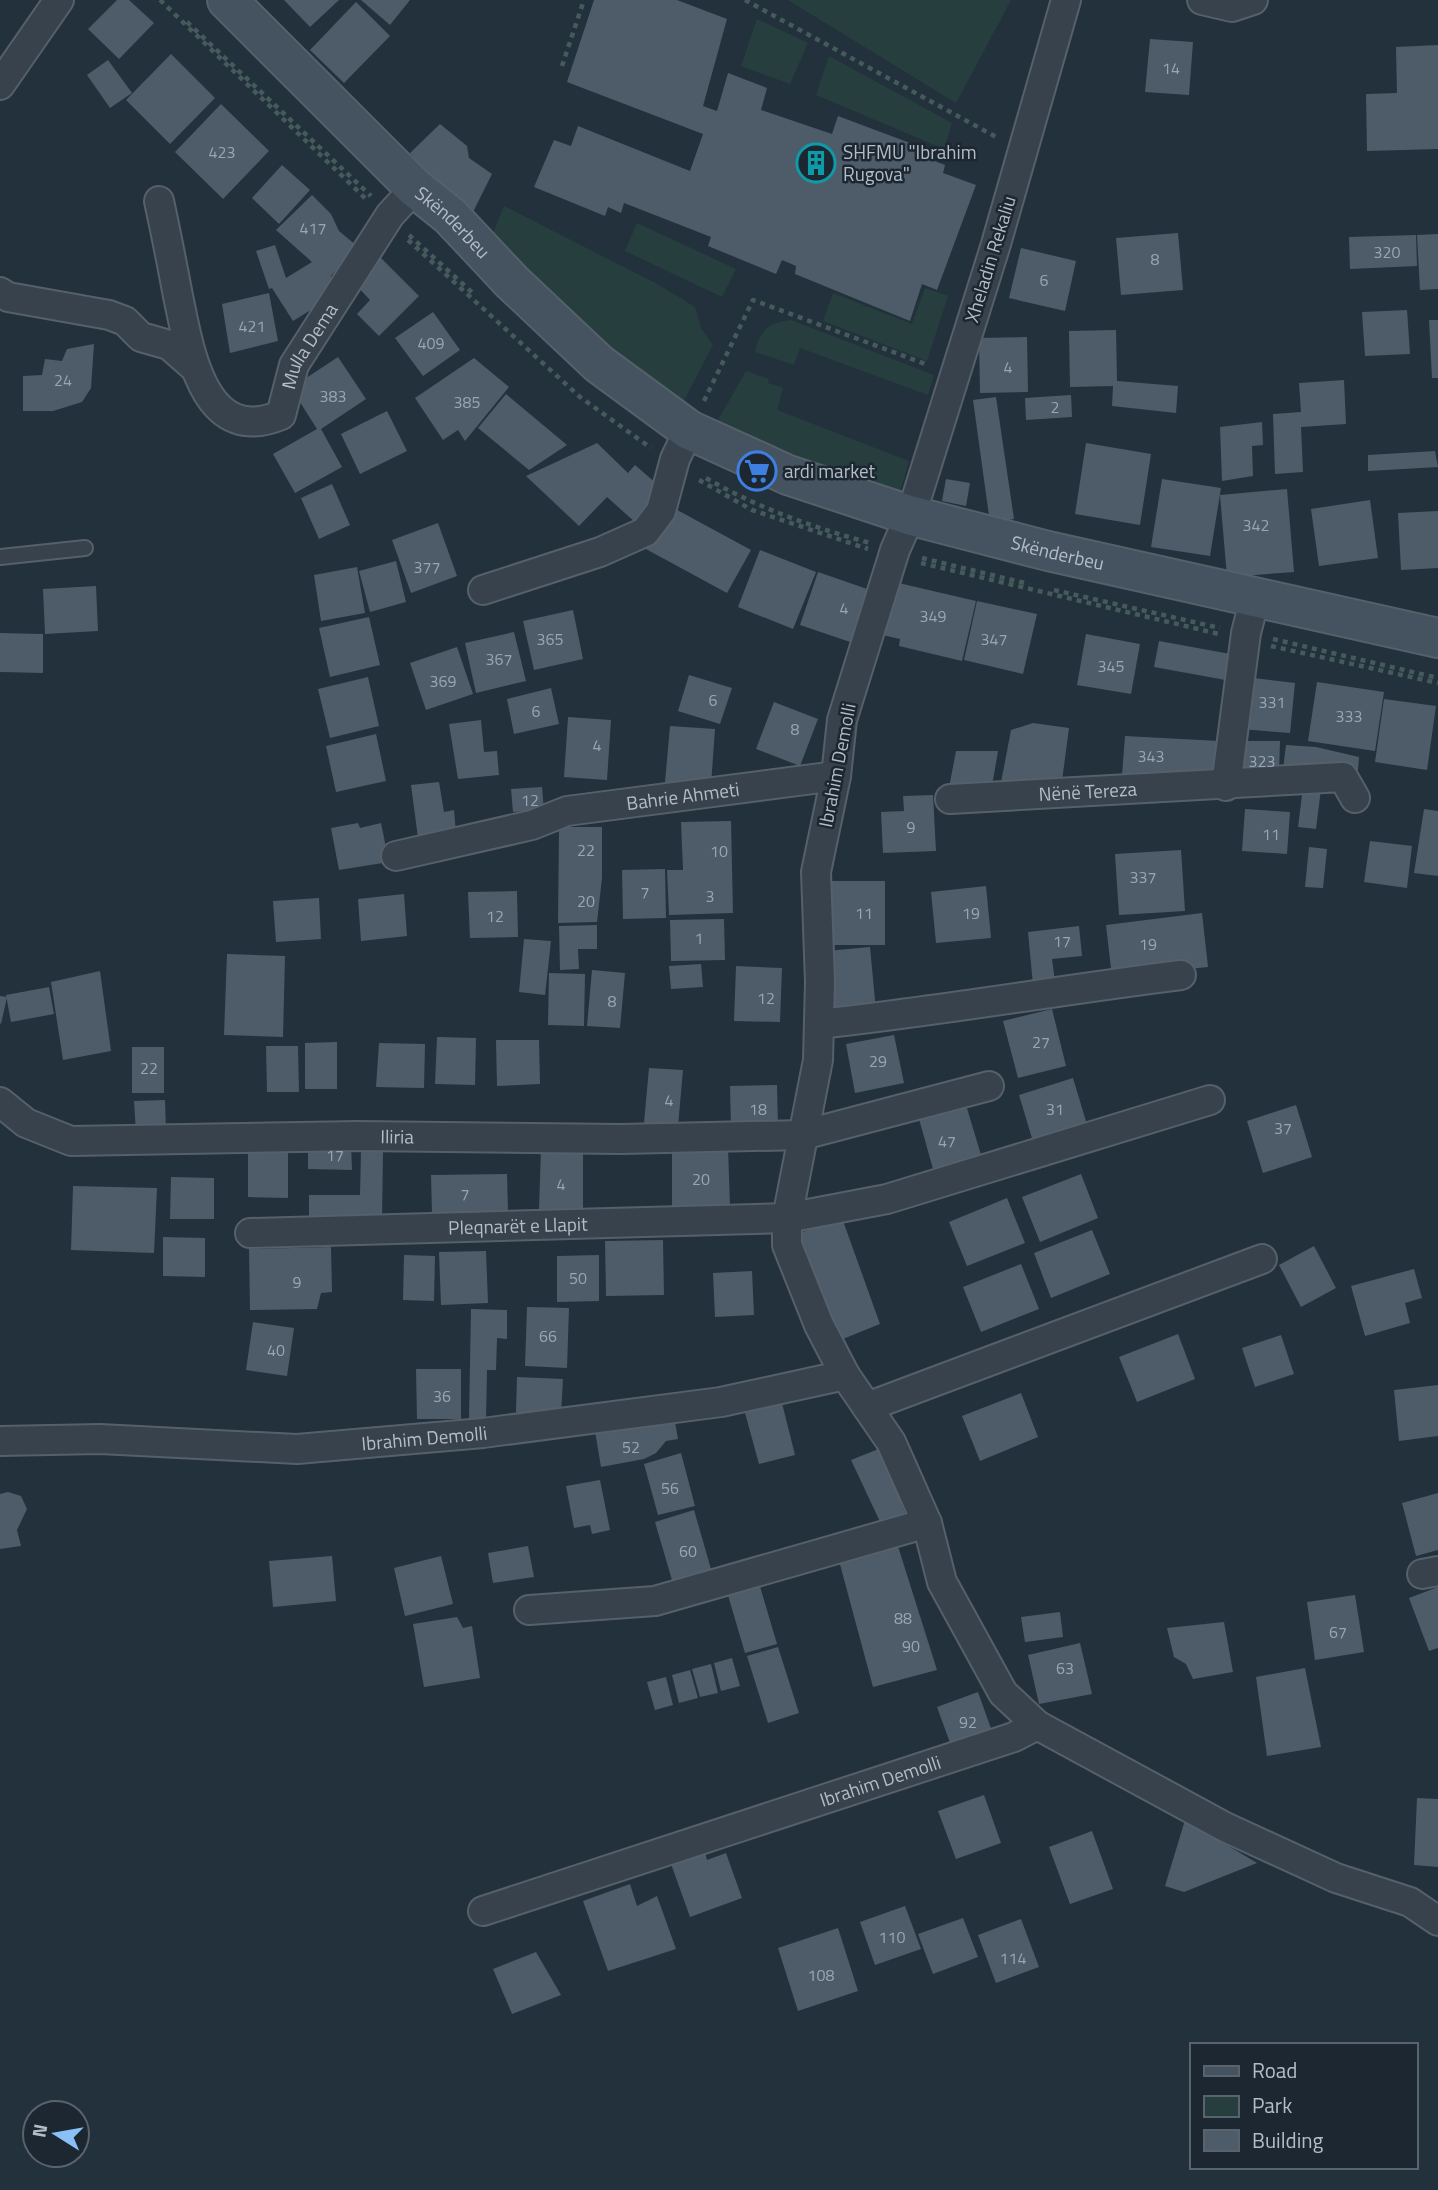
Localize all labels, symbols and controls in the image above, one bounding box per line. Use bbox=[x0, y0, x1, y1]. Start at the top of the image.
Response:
house number: 14 bbox=[1162, 56, 1180, 80]
place label: SHFMU "Ibrahim Rugova" bbox=[843, 137, 977, 188]
house number: 423 bbox=[209, 140, 235, 164]
building icon: SHFMU "Ibrahim Rugova" bbox=[795, 142, 837, 184]
street label: Skënderbeu bbox=[409, 179, 498, 265]
street label: Xheladin Rekaliu bbox=[956, 192, 1023, 326]
house number: 417 bbox=[300, 216, 326, 240]
house number: 320 bbox=[1374, 240, 1400, 264]
house number: 8 bbox=[1151, 247, 1160, 271]
house number: 6 bbox=[1040, 268, 1049, 292]
street label: Mulla Dema bbox=[273, 296, 344, 392]
house number: 421 bbox=[239, 314, 265, 338]
house number: 409 bbox=[418, 331, 444, 355]
house number: 4 bbox=[1004, 355, 1013, 379]
house number: 24 bbox=[54, 368, 72, 392]
house number: 383 bbox=[320, 384, 346, 408]
house number: 385 bbox=[454, 390, 480, 414]
house number: 2 bbox=[1051, 395, 1059, 419]
supermarket icon: ardi market bbox=[736, 450, 778, 492]
place label: ardi market bbox=[784, 456, 876, 485]
house number: 342 bbox=[1243, 513, 1269, 537]
street label: Skënderbeu bbox=[1008, 527, 1107, 577]
house number: 377 bbox=[414, 555, 440, 579]
house number: 4 bbox=[840, 596, 849, 620]
house number: 349 bbox=[920, 604, 946, 628]
house number: 365 bbox=[537, 627, 563, 651]
house number: 347 bbox=[981, 627, 1007, 651]
house number: 367 bbox=[486, 647, 512, 671]
house number: 345 bbox=[1098, 654, 1124, 678]
house number: 369 bbox=[430, 669, 456, 693]
house number: 6 bbox=[709, 688, 718, 712]
house number: 331 bbox=[1259, 690, 1285, 714]
house number: 6 bbox=[532, 699, 541, 723]
street label: Ibrahim Demolli bbox=[810, 700, 863, 829]
house number: 333 bbox=[1336, 704, 1362, 728]
house number: 8 bbox=[791, 717, 800, 741]
house number: 4 bbox=[593, 733, 602, 757]
house number: 343 bbox=[1138, 744, 1164, 768]
house number: 323 bbox=[1249, 749, 1275, 773]
street label: Bahrie Ahmeti bbox=[624, 774, 741, 817]
street label: Nënë Tereza bbox=[1038, 774, 1138, 808]
house number: 12 bbox=[521, 788, 539, 812]
house number: 9 bbox=[907, 815, 916, 839]
house number: 11 bbox=[1262, 822, 1280, 846]
house number: 22 bbox=[577, 838, 595, 862]
house number: 10 bbox=[710, 839, 728, 863]
house number: 337 bbox=[1130, 865, 1156, 889]
house number: 7 bbox=[641, 880, 649, 904]
house number: 3 bbox=[706, 884, 714, 908]
house number: 20 bbox=[577, 889, 595, 913]
house number: 11 bbox=[855, 901, 873, 925]
house number: 19 bbox=[962, 901, 980, 925]
house number: 12 bbox=[486, 904, 504, 928]
house number: 1 bbox=[695, 926, 703, 950]
house number: 17 bbox=[1053, 929, 1071, 953]
house number: 19 bbox=[1139, 932, 1157, 956]
house number: 12 bbox=[757, 986, 775, 1010]
house number: 8 bbox=[608, 989, 617, 1013]
house number: 27 bbox=[1032, 1030, 1050, 1054]
house number: 29 bbox=[869, 1049, 887, 1073]
house number: 22 bbox=[140, 1056, 158, 1080]
house number: 4 bbox=[665, 1088, 674, 1112]
house number: 18 bbox=[749, 1097, 767, 1121]
house number: 31 bbox=[1046, 1097, 1064, 1121]
house number: 37 bbox=[1274, 1116, 1292, 1140]
street label: Iliria bbox=[380, 1121, 414, 1151]
house number: 47 bbox=[938, 1129, 956, 1153]
house number: 17 bbox=[326, 1143, 344, 1167]
house number: 20 bbox=[692, 1167, 710, 1191]
house number: 4 bbox=[557, 1172, 566, 1196]
house number: 7 bbox=[461, 1182, 469, 1206]
street label: Pleqnarët e Llapit bbox=[448, 1209, 588, 1241]
house number: 50 bbox=[569, 1266, 587, 1290]
house number: 9 bbox=[293, 1270, 302, 1294]
house number: 66 bbox=[539, 1324, 557, 1348]
house number: 40 bbox=[267, 1338, 285, 1362]
house number: 36 bbox=[433, 1384, 451, 1408]
street label: Ibrahim Demolli bbox=[360, 1418, 489, 1457]
house number: 52 bbox=[622, 1435, 640, 1459]
house number: 56 bbox=[661, 1476, 679, 1500]
house number: 60 bbox=[679, 1539, 697, 1563]
house number: 88 bbox=[894, 1606, 912, 1630]
house number: 67 bbox=[1329, 1620, 1347, 1644]
house number: 90 bbox=[902, 1634, 920, 1658]
house number: 63 bbox=[1056, 1656, 1074, 1680]
house number: 92 bbox=[959, 1710, 977, 1734]
street label: Ibrahim Demolli bbox=[816, 1747, 944, 1814]
house number: 110 bbox=[879, 1925, 905, 1949]
house number: 114 bbox=[1000, 1946, 1026, 1970]
house number: 108 bbox=[808, 1963, 834, 1987]
legend bbox=[1190, 2043, 1417, 2169]
text: Road bbox=[1252, 2054, 1297, 2086]
text: Park bbox=[1252, 2089, 1292, 2121]
north arrow bbox=[21, 2099, 91, 2169]
text: N bbox=[23, 2121, 54, 2140]
text: Building bbox=[1252, 2124, 1324, 2156]

